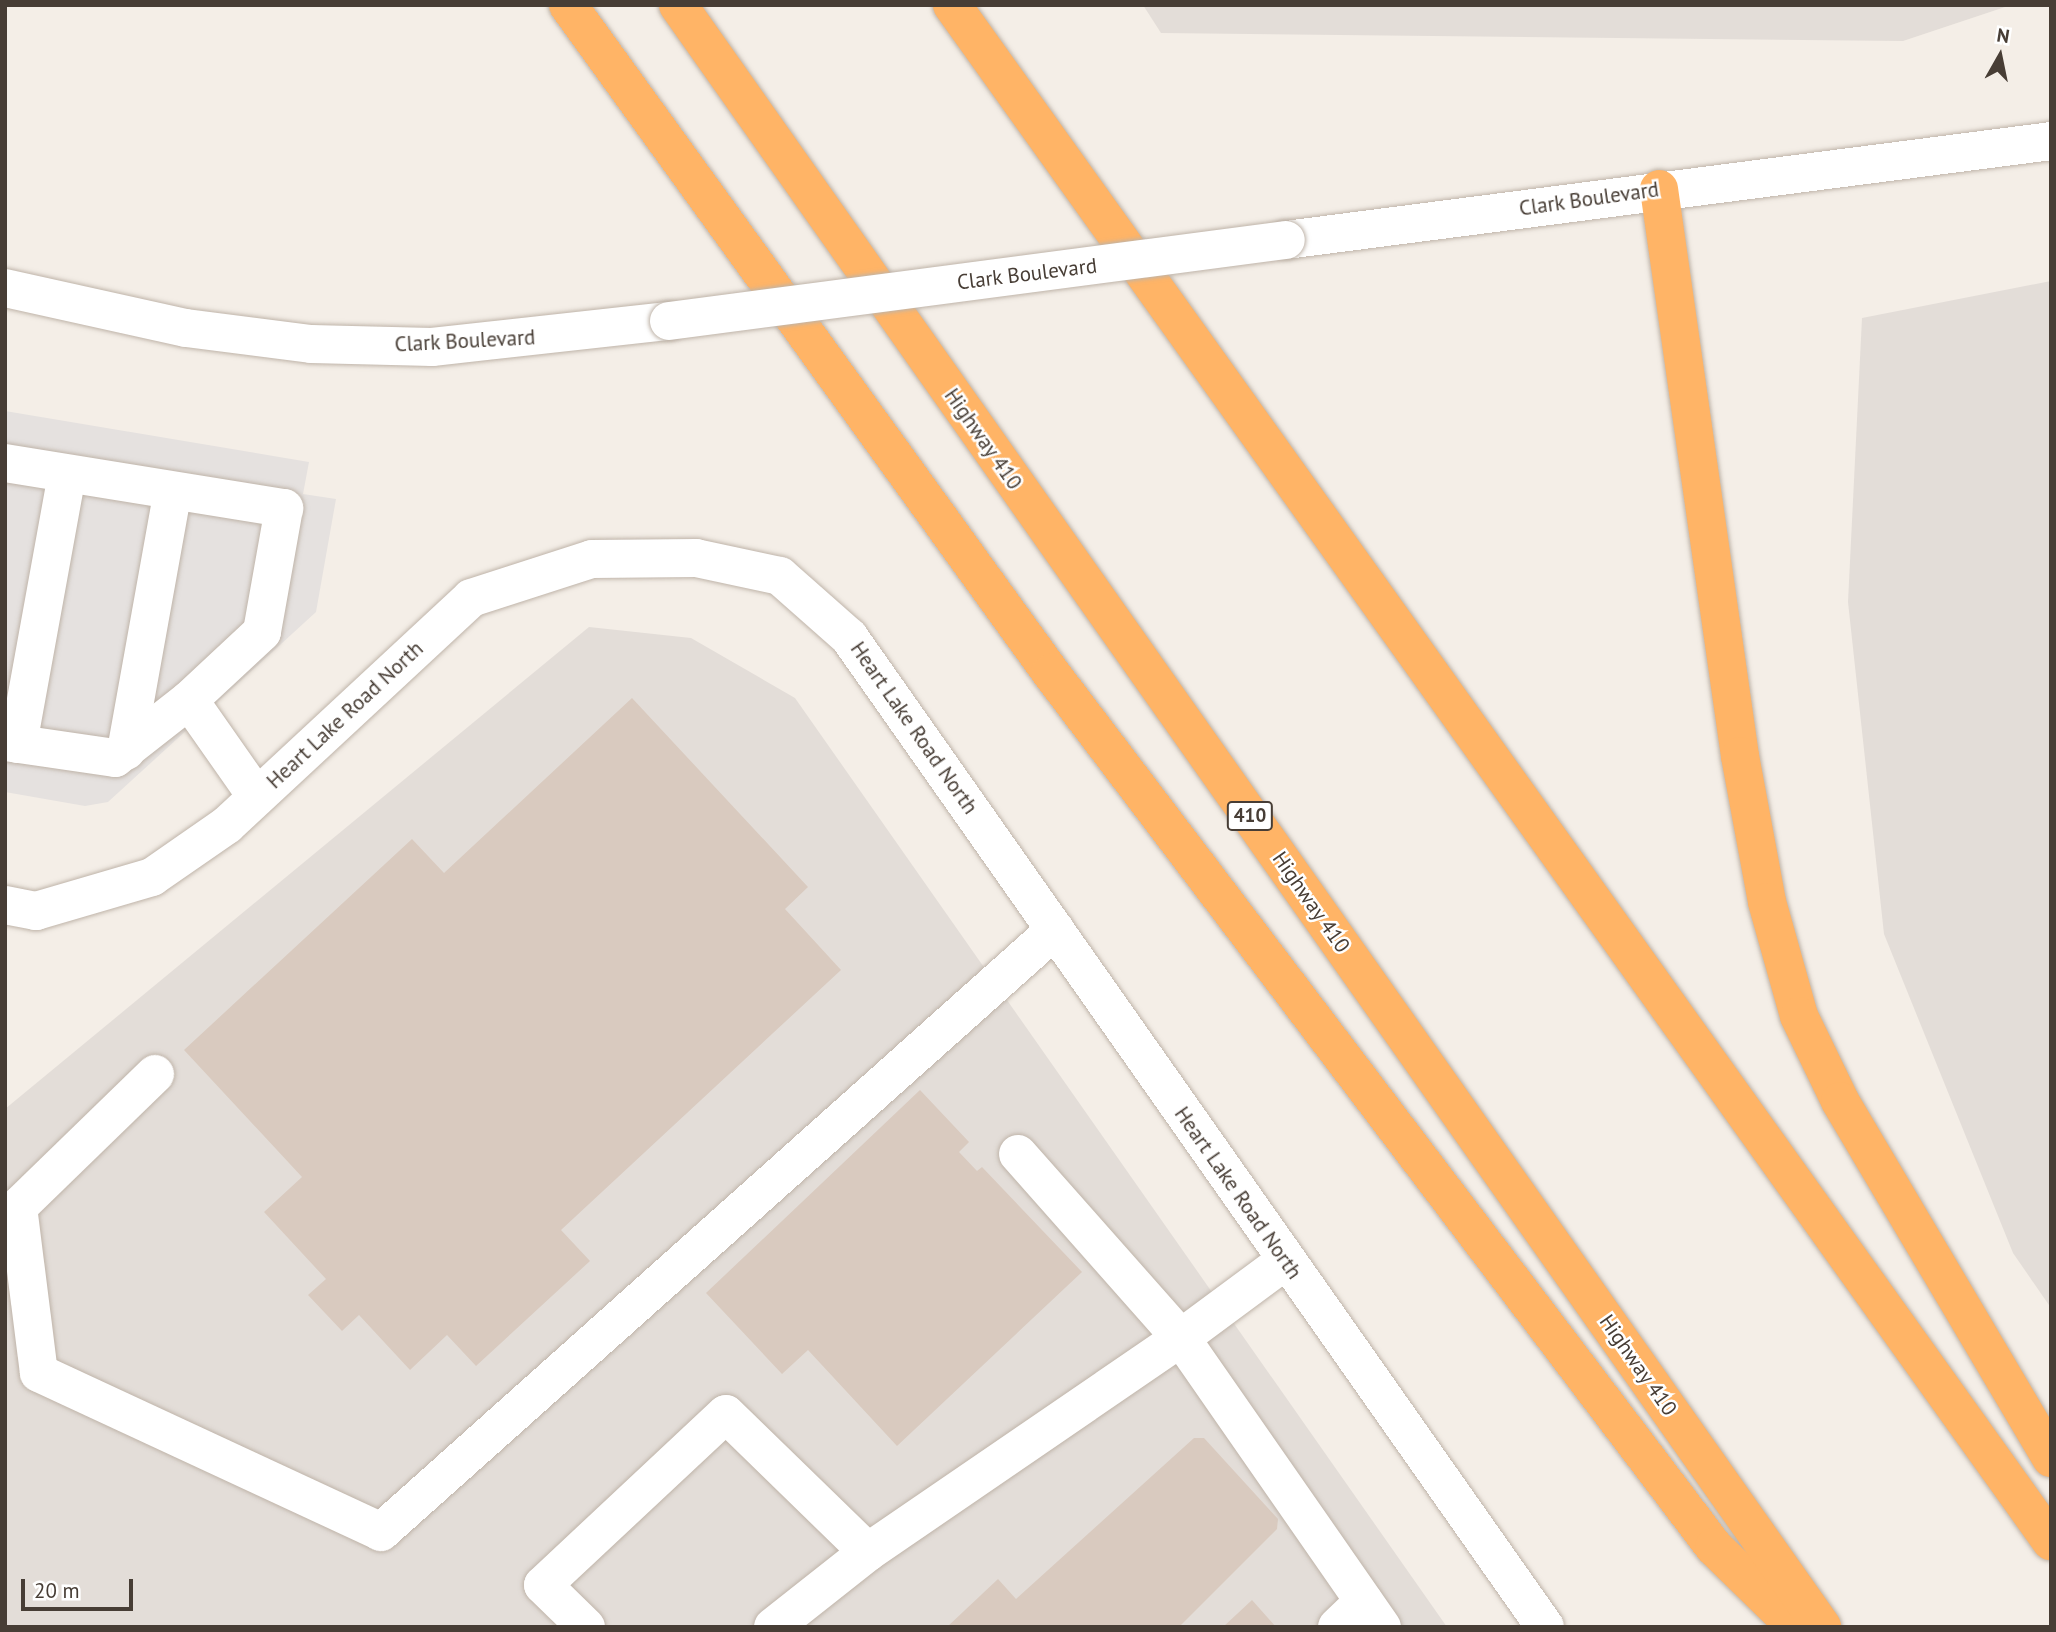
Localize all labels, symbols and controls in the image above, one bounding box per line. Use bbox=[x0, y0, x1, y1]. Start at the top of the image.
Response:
north arrow bbox=[1965, 21, 2035, 91]
text: N bbox=[1995, 22, 2011, 48]
street label: Clark Boulevard bbox=[1517, 177, 1661, 221]
street label: Clark Boulevard bbox=[955, 253, 1099, 295]
street label: Clark Boulevard bbox=[394, 325, 536, 357]
street label: Highway 410 bbox=[939, 383, 1027, 495]
street label: Heart Lake Road North bbox=[262, 636, 428, 794]
street label: Heart Lake Road North bbox=[845, 637, 983, 819]
road number: 410 bbox=[1226, 800, 1274, 832]
street label: Highway 410 bbox=[1267, 846, 1355, 958]
street label: Heart Lake Road North bbox=[1169, 1102, 1307, 1284]
street label: Highway 410 bbox=[1594, 1309, 1682, 1421]
scale bar bbox=[24, 1566, 136, 1610]
text: 20 m bbox=[34, 1577, 80, 1604]

